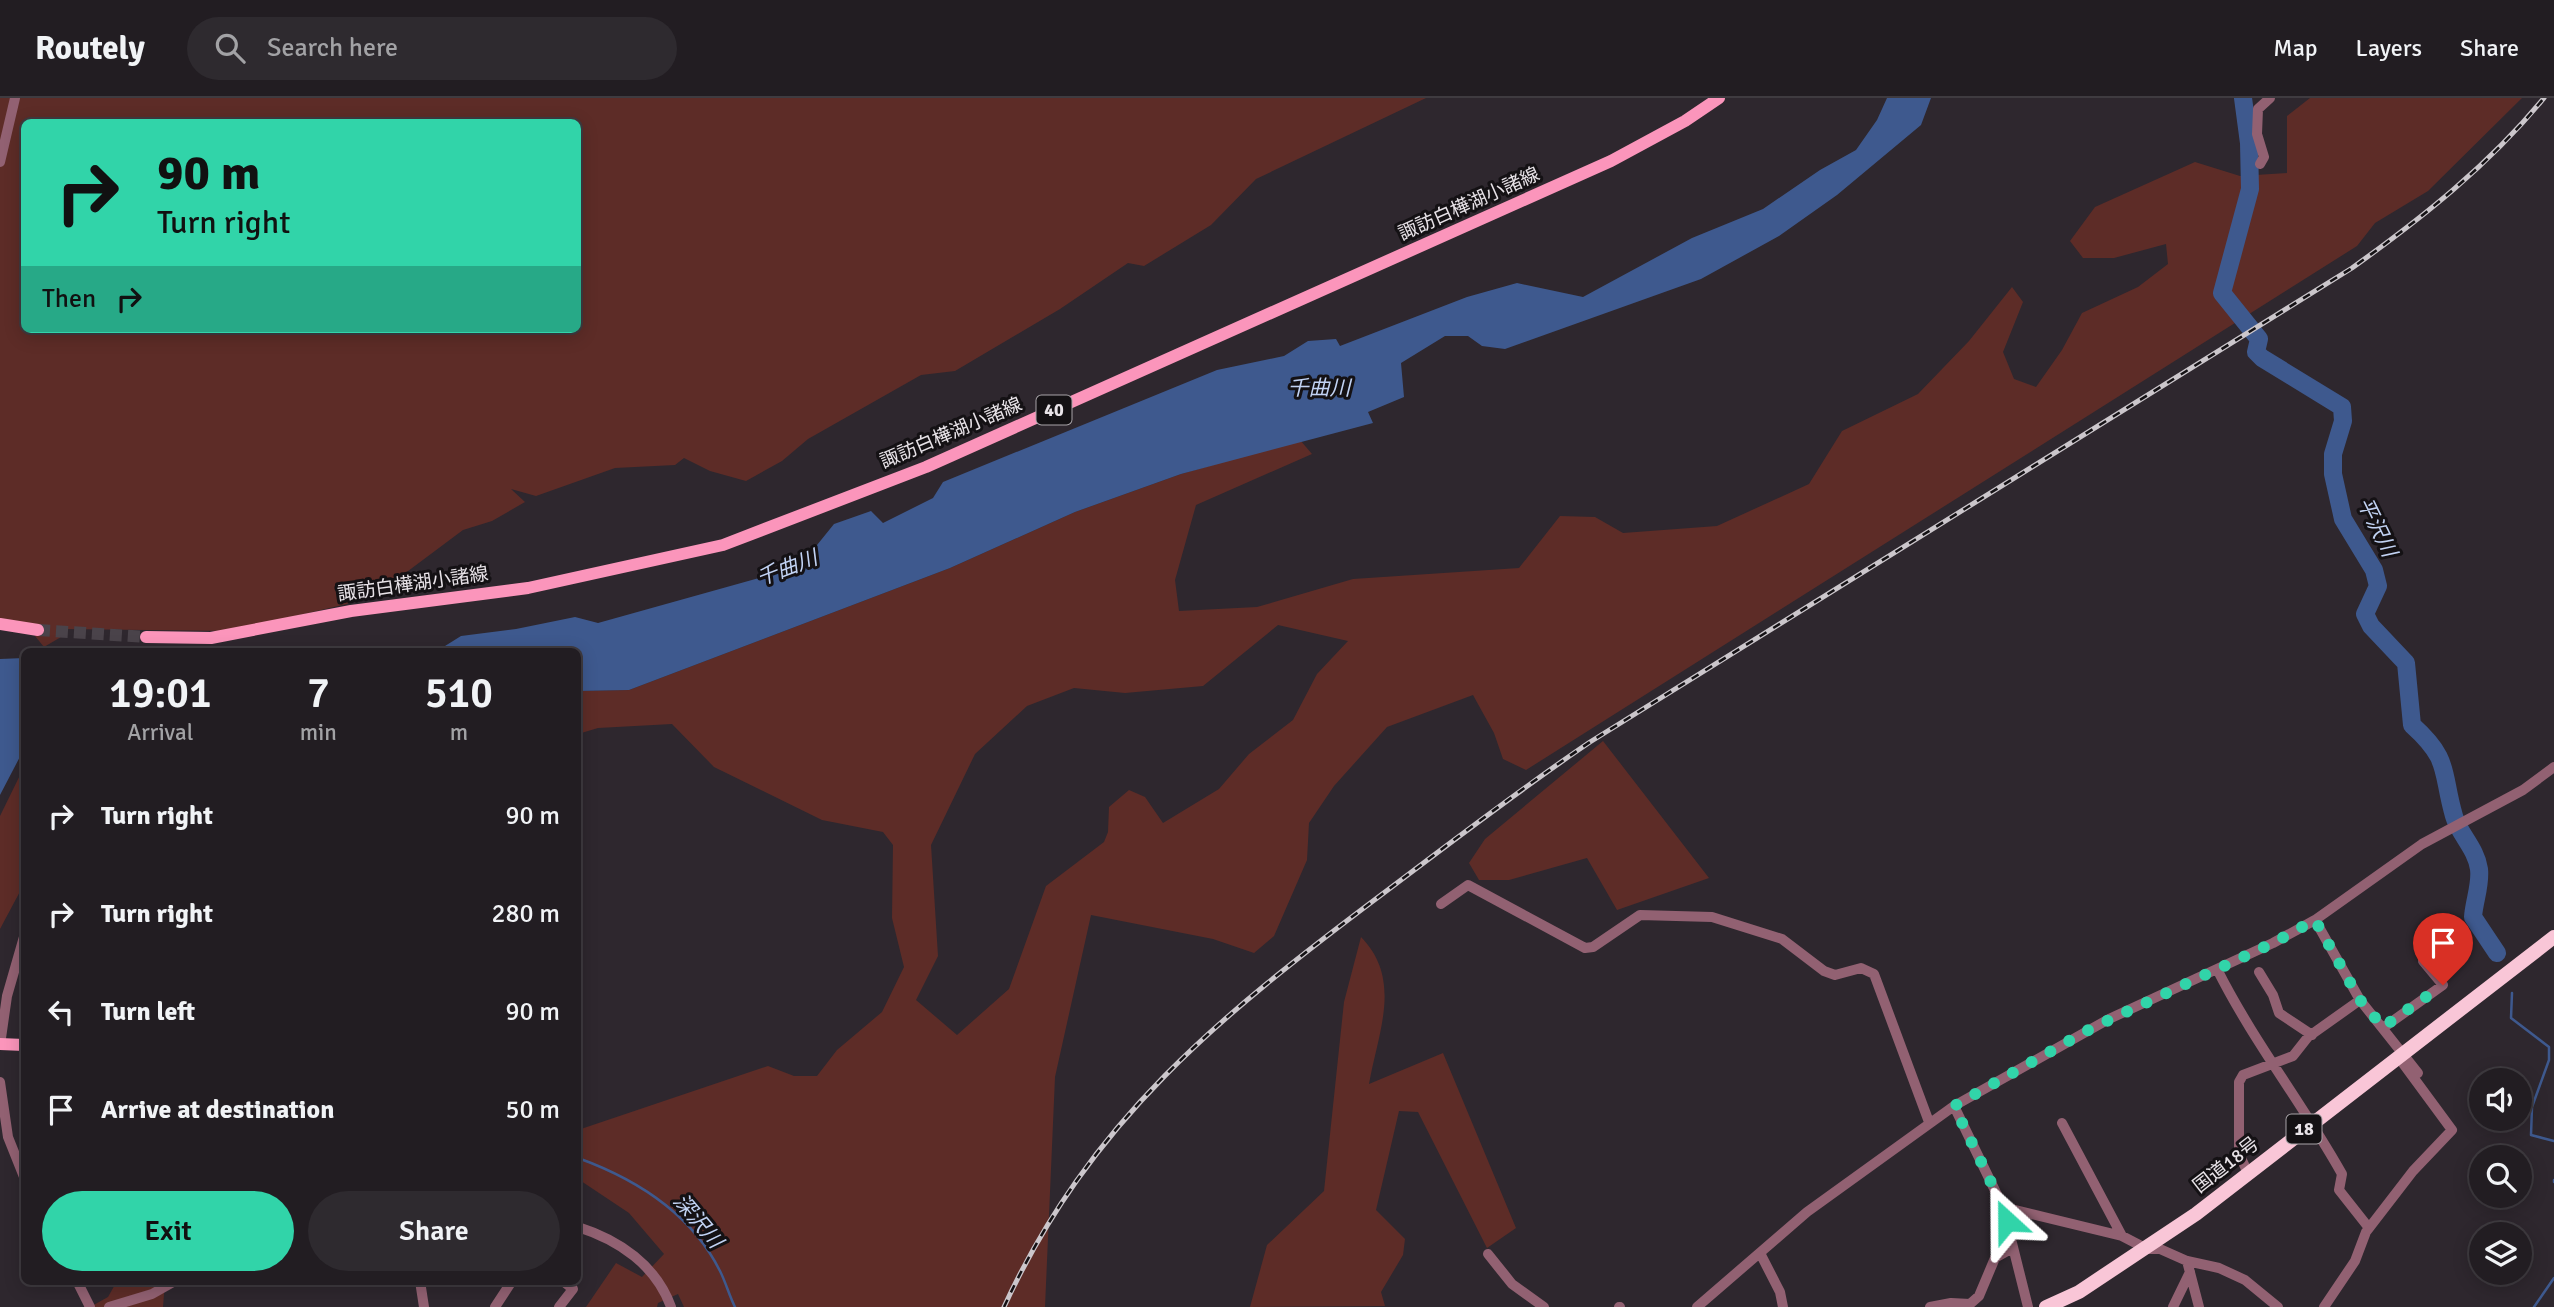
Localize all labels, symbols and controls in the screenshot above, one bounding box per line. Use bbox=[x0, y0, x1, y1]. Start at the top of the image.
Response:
search box bbox=[187, 17, 677, 80]
text: Routely bbox=[35, 28, 145, 69]
icon: search bbox=[211, 29, 249, 67]
text: Search here bbox=[267, 32, 398, 64]
text: Map bbox=[2273, 33, 2318, 63]
text: Layers bbox=[2356, 33, 2422, 63]
text: Share bbox=[2460, 33, 2519, 63]
text: 90 m bbox=[157, 143, 260, 203]
icon: right bbox=[42, 147, 133, 238]
street label: 諏訪白樺湖小諸線 bbox=[1395, 162, 1543, 246]
text: Turn right bbox=[157, 203, 290, 242]
icon: right bbox=[110, 280, 148, 318]
text: Then bbox=[42, 283, 96, 315]
water label: 千曲川 bbox=[1288, 375, 1352, 401]
street label: 諏訪白樺湖小諸線 bbox=[876, 392, 1026, 474]
road number: 40 bbox=[1036, 396, 1072, 424]
water label: 平沢川 bbox=[2352, 493, 2403, 563]
water label: 千曲川 bbox=[753, 544, 823, 591]
street label: 諏訪白樺湖小諸線 bbox=[336, 562, 490, 606]
text: 19:01 bbox=[109, 668, 212, 719]
text: 7 bbox=[307, 668, 330, 719]
text: 510 bbox=[425, 668, 493, 719]
text: Arrival bbox=[127, 718, 193, 747]
text: min bbox=[300, 718, 337, 747]
text: m bbox=[450, 718, 468, 747]
icon: right bbox=[42, 797, 80, 835]
text: Turn right bbox=[101, 800, 213, 832]
text: 90 m bbox=[505, 800, 560, 832]
icon: right bbox=[42, 895, 80, 933]
text: Turn right bbox=[101, 898, 213, 930]
text: 280 m bbox=[491, 898, 560, 930]
pin bbox=[2413, 913, 2473, 985]
icon: arrive bbox=[2424, 924, 2462, 962]
icon: left bbox=[42, 993, 80, 1031]
text: Turn left bbox=[101, 996, 195, 1028]
text: 90 m bbox=[505, 996, 560, 1028]
map controls bbox=[2469, 1068, 2532, 1285]
button: sound bbox=[2469, 1068, 2532, 1131]
icon: arrive bbox=[42, 1091, 80, 1129]
text: Arrive at destination bbox=[101, 1094, 334, 1126]
text: 50 m bbox=[505, 1094, 560, 1126]
road number: 18 bbox=[2286, 1114, 2322, 1144]
street label: 国道18号 bbox=[2188, 1132, 2264, 1198]
button: search bbox=[2469, 1145, 2532, 1208]
position arrow bbox=[1970, 1184, 2044, 1258]
water label: 深沢川 bbox=[668, 1189, 729, 1255]
button: Exit bbox=[42, 1191, 294, 1271]
button: Share bbox=[308, 1191, 560, 1271]
button: layers bbox=[2469, 1222, 2532, 1285]

